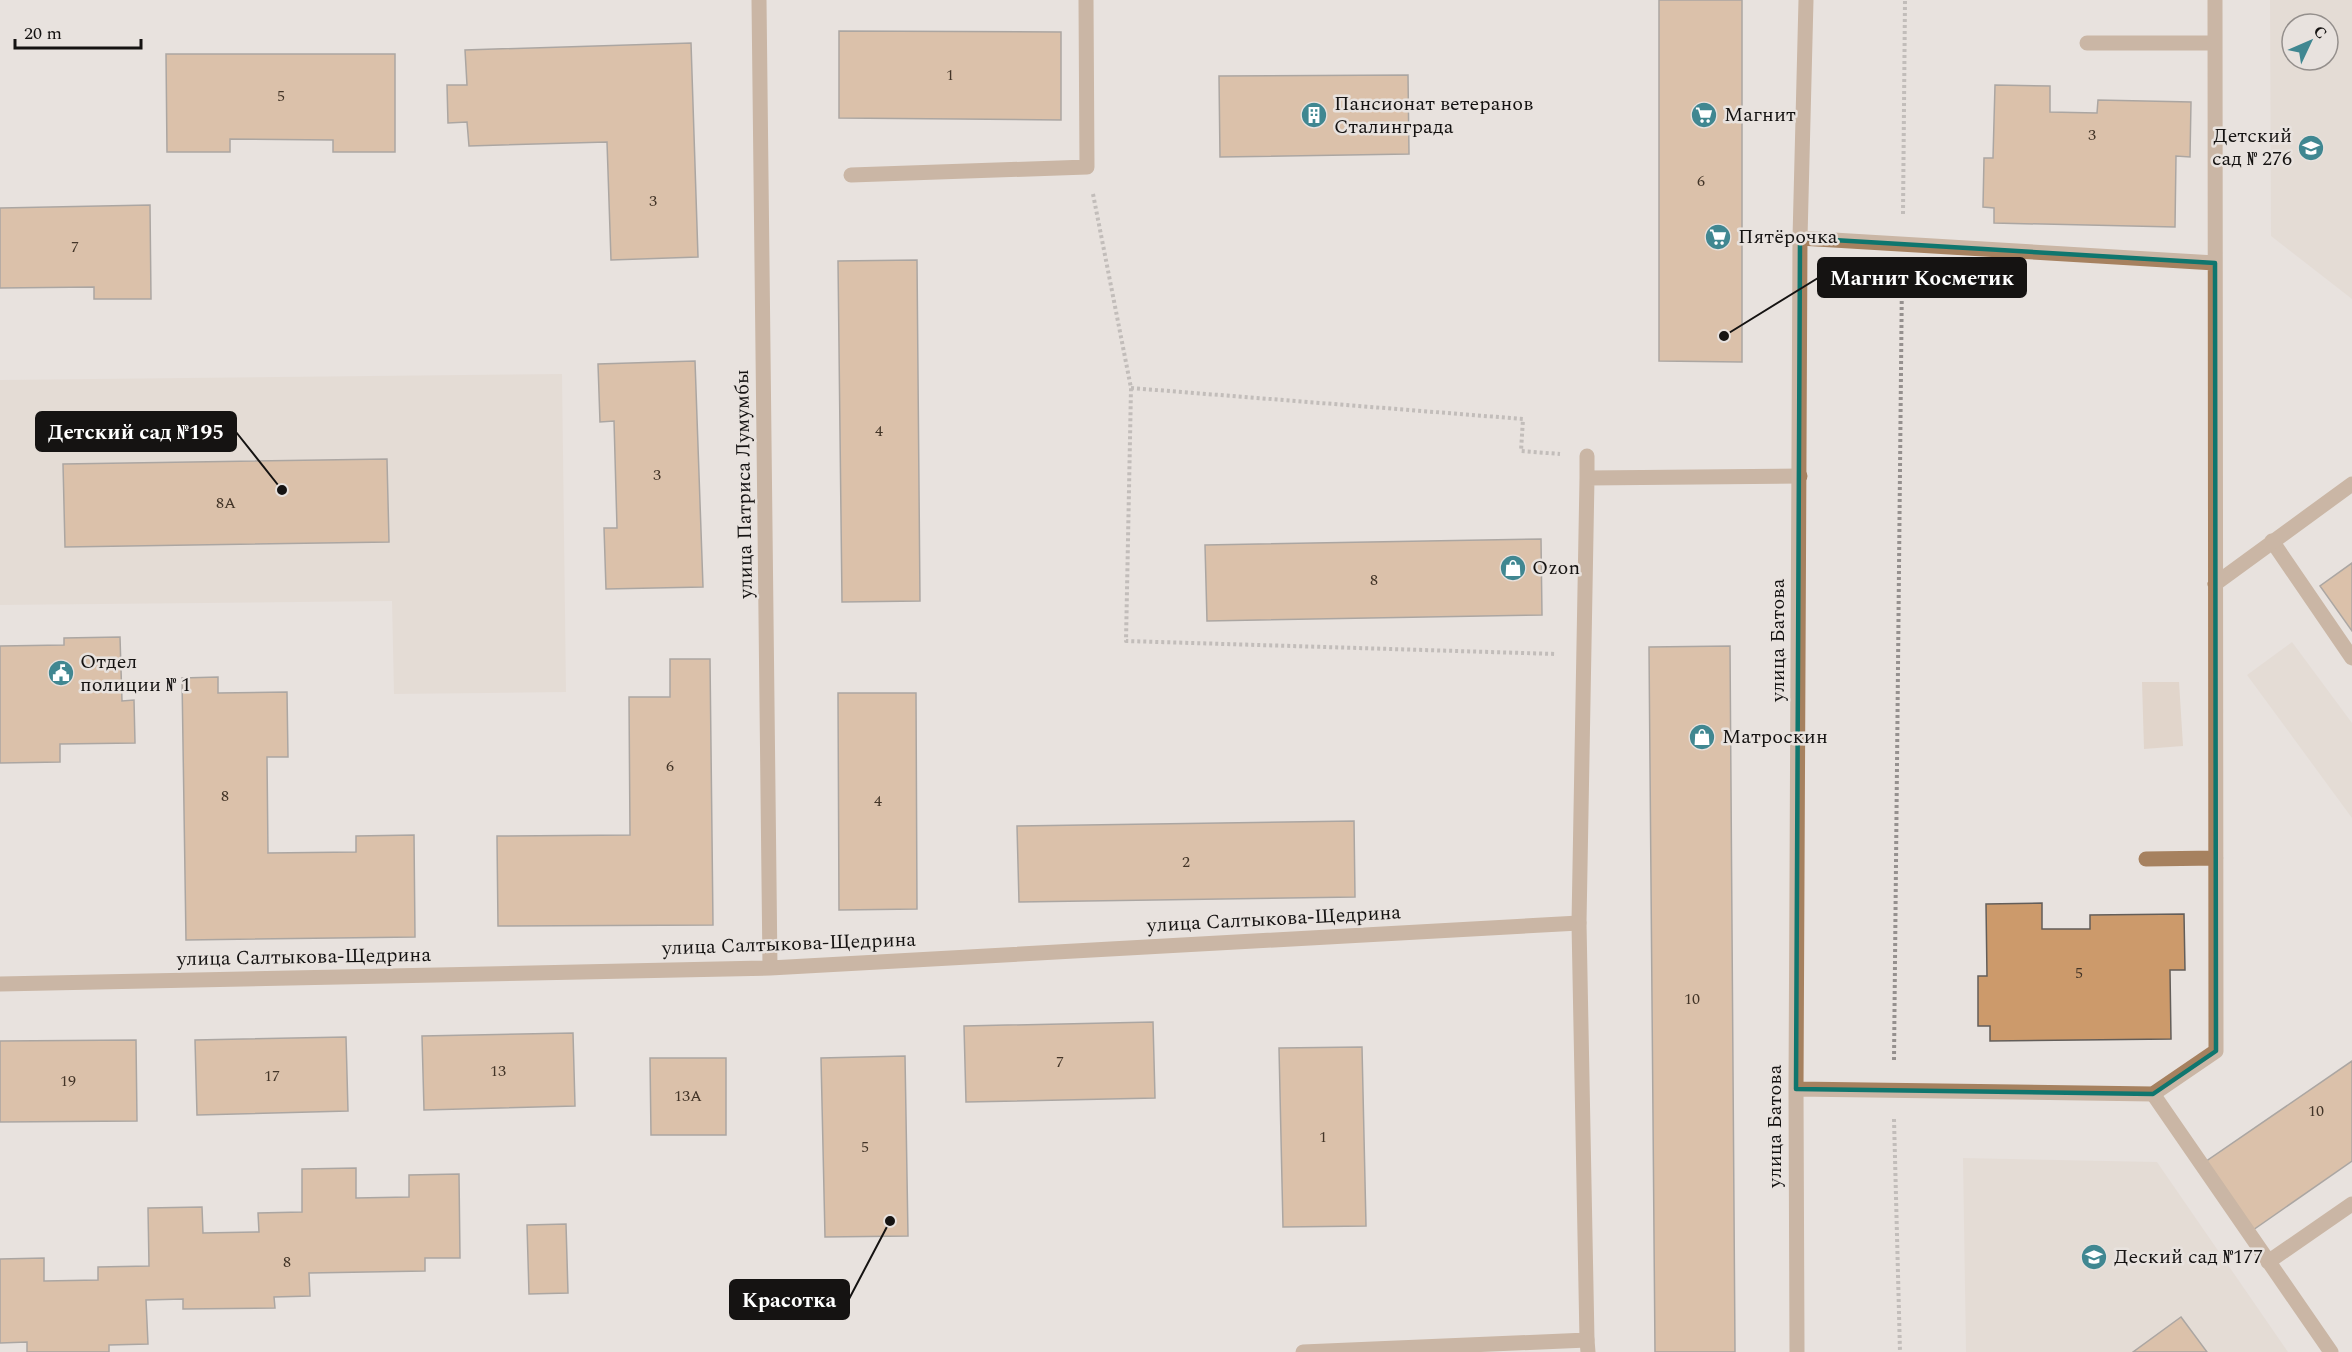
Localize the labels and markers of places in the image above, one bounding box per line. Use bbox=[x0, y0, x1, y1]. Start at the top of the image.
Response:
place label: Пансионат ветеранов Сталинграда bbox=[1334, 89, 1533, 142]
building icon: Пансионат ветеранов Сталинграда bbox=[1299, 100, 1329, 130]
supermarket icon: Магнит bbox=[1689, 100, 1719, 130]
place label: Магнит bbox=[1724, 100, 1796, 130]
place label: Детский сад № 276 bbox=[2212, 121, 2292, 174]
school or university icon: Детский сад № 276 bbox=[2296, 133, 2326, 163]
supermarket icon: Пятёрочка bbox=[1703, 222, 1733, 252]
place label: Пятёрочка bbox=[1738, 222, 1838, 252]
callout: Магнит Косметик bbox=[1818, 258, 2026, 297]
callout: Детский сад №195 bbox=[36, 412, 236, 451]
shop icon: Ozon bbox=[1498, 553, 1528, 583]
place label: Ozon bbox=[1532, 553, 1580, 583]
place label: Отдел полиции № 1 bbox=[80, 647, 191, 700]
public building icon: Отдел полиции № 1 bbox=[46, 658, 76, 688]
shop icon: Матроскин bbox=[1687, 722, 1717, 752]
place label: Матроскин bbox=[1722, 722, 1828, 752]
school or university icon: Деский сад №177 bbox=[2079, 1242, 2109, 1272]
place label: Деский сад №177 bbox=[2114, 1242, 2263, 1272]
callout: Красотка bbox=[730, 1280, 849, 1319]

